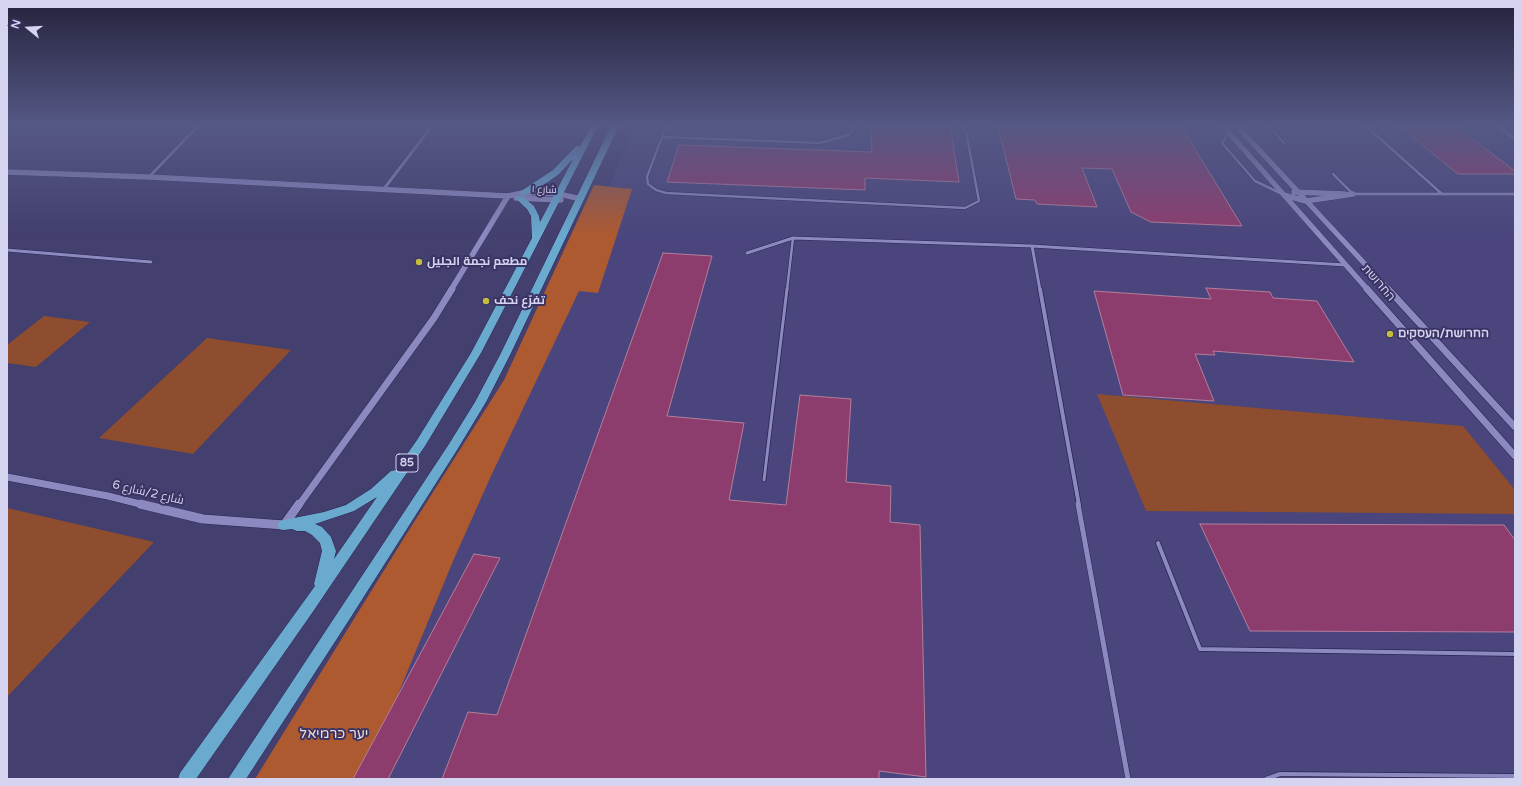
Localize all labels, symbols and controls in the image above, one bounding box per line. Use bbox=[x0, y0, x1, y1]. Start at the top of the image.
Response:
north arrow bbox=[8, 8, 48, 48]
text: N bbox=[9, 18, 24, 30]
street label: شارع ١ bbox=[531, 184, 557, 196]
place label: مطعم نجمة الجليل bbox=[427, 255, 527, 269]
marker: مطعم نجمة الجليل bbox=[414, 257, 424, 267]
street label: החרושת bbox=[1358, 262, 1398, 304]
place label: تفرّع نحف bbox=[494, 294, 545, 308]
marker: تفرّع نحف bbox=[481, 296, 491, 306]
place label: החרושת/העסקים bbox=[1398, 327, 1489, 341]
marker: החרושת/העסקים bbox=[1385, 329, 1395, 339]
road number: 85 bbox=[396, 454, 418, 472]
street label: شارع 2/شارع 6 bbox=[111, 478, 185, 508]
park label: יער כרמיאל bbox=[300, 726, 368, 742]

